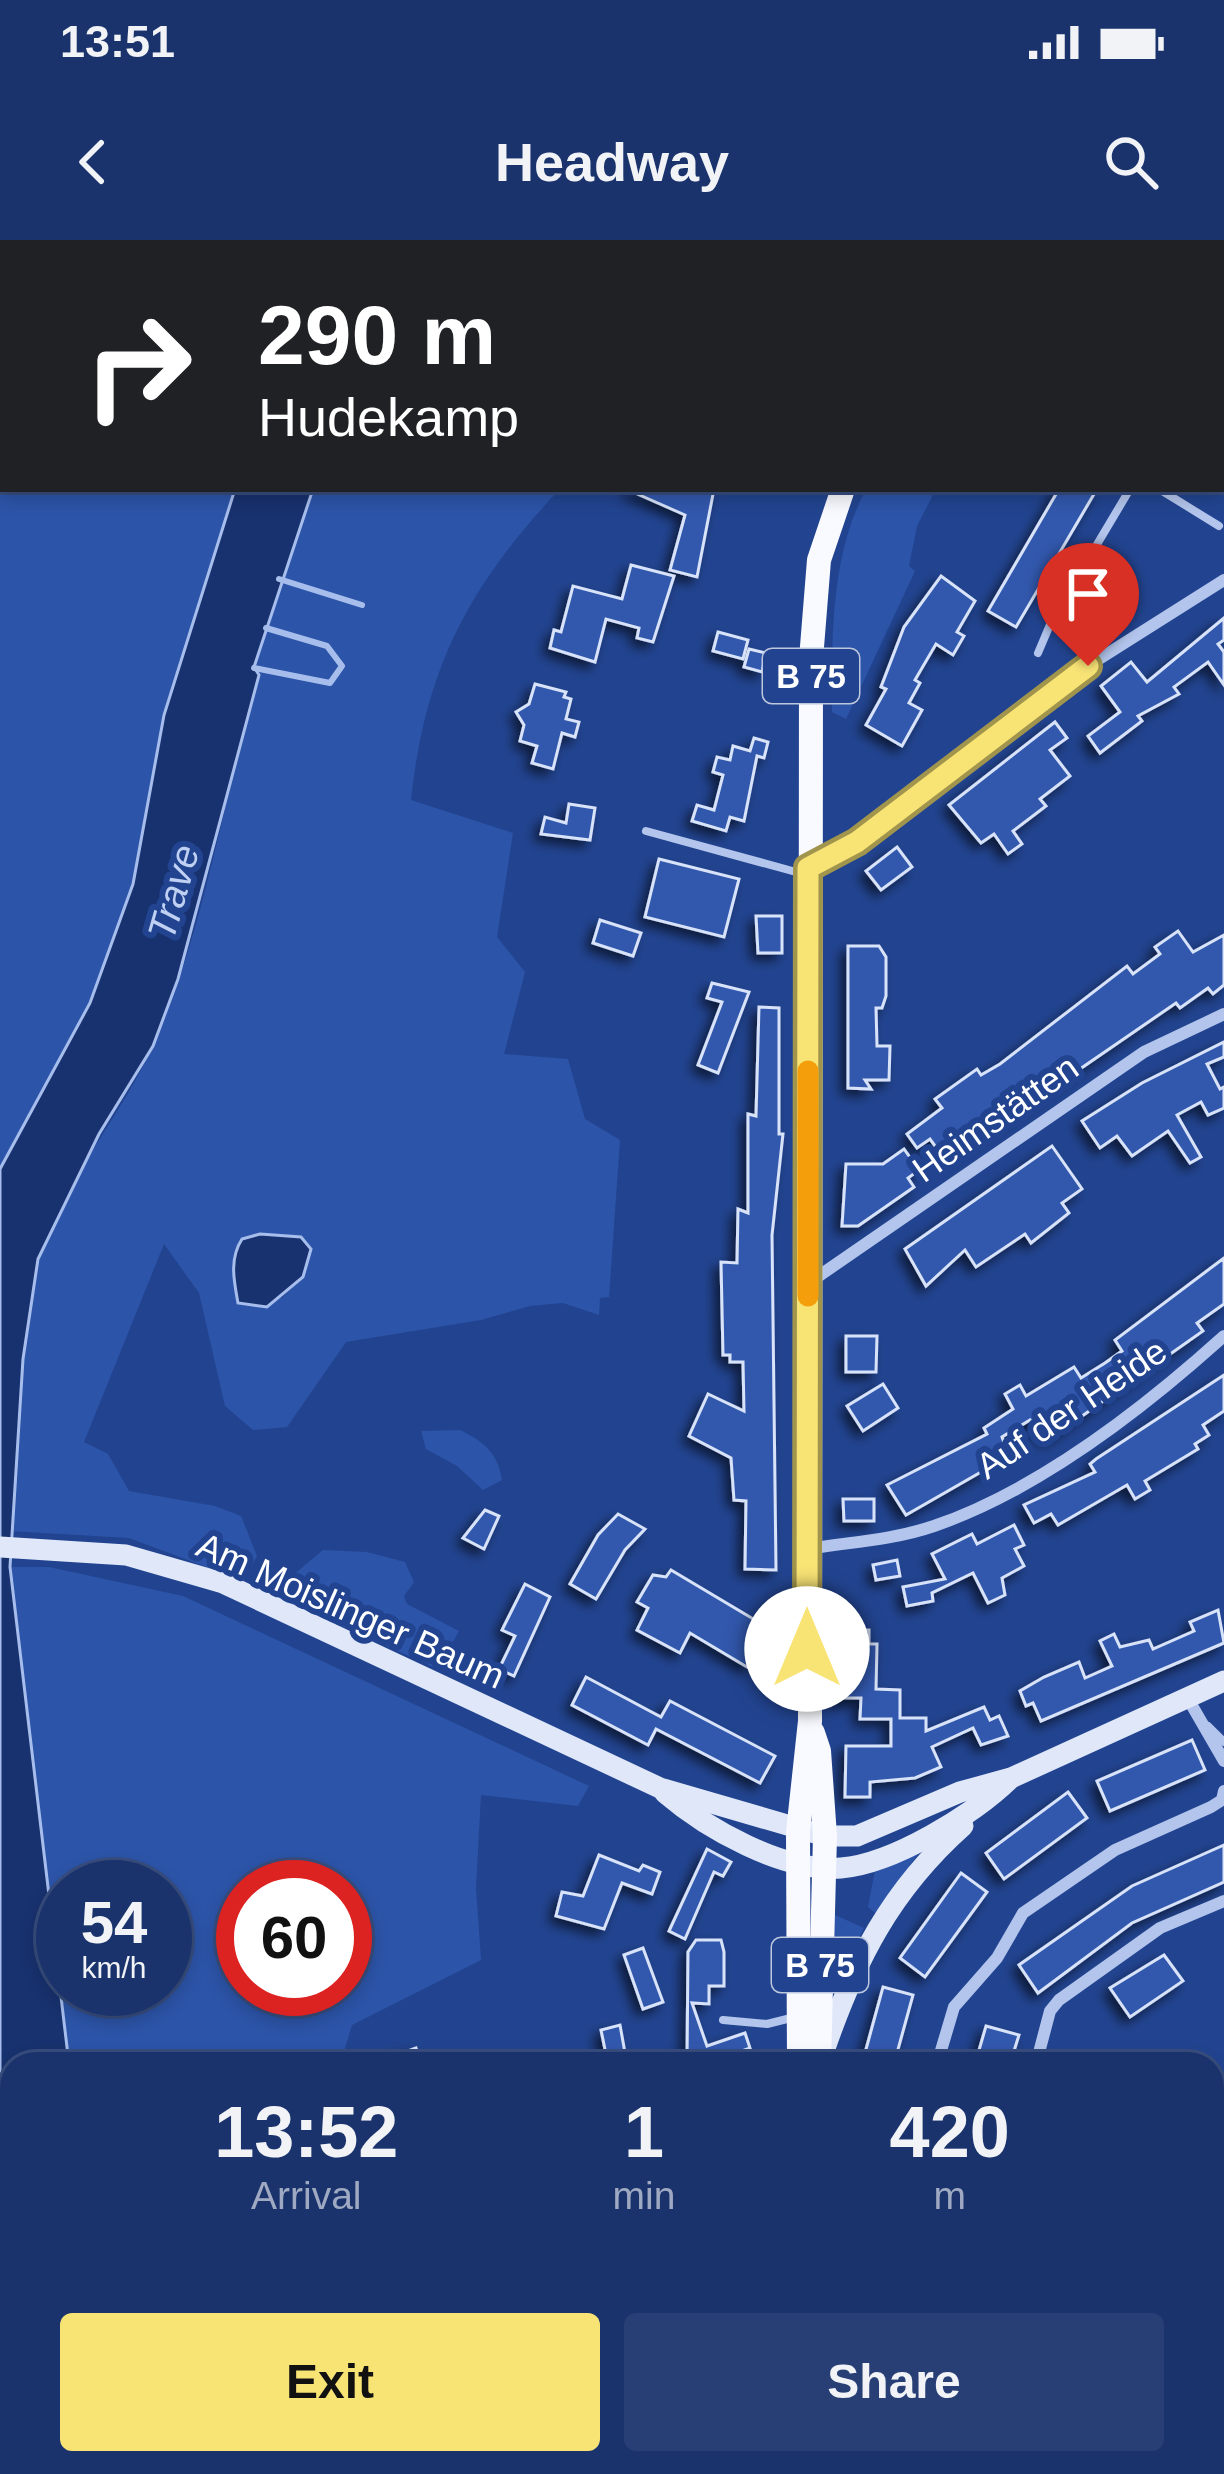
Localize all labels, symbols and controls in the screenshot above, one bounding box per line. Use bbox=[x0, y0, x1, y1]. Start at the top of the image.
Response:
text: 13:51 bbox=[60, 16, 175, 67]
icon: back bbox=[60, 129, 126, 195]
icon: search bbox=[1098, 129, 1164, 195]
text: Headway bbox=[495, 132, 729, 192]
icon: right bbox=[60, 288, 216, 444]
text: 290 m bbox=[258, 288, 496, 382]
text: Hudekamp bbox=[258, 387, 519, 447]
pin bbox=[1037, 543, 1139, 666]
icon: arrive bbox=[1055, 561, 1121, 627]
road number: B 75 bbox=[763, 649, 859, 703]
water label: Trave bbox=[139, 840, 207, 945]
street label: Heimstätten bbox=[905, 1047, 1086, 1190]
street label: Auf der Heide bbox=[969, 1330, 1174, 1487]
street label: Am Moislinger Baum bbox=[191, 1524, 511, 1697]
position arrow bbox=[744, 1586, 870, 1712]
speed limit sign: 60 bbox=[216, 1860, 372, 2016]
text: 54 bbox=[81, 1889, 147, 1956]
road number: B 75 bbox=[772, 1938, 868, 1992]
text: km/h bbox=[81, 1951, 147, 1984]
text: 13:52 bbox=[214, 2092, 398, 2172]
text: 1 bbox=[624, 2092, 664, 2172]
text: 420 bbox=[890, 2092, 1010, 2172]
text: Arrival bbox=[251, 2174, 362, 2217]
text: min bbox=[613, 2174, 675, 2217]
text: m bbox=[933, 2174, 966, 2217]
button: Exit bbox=[60, 2313, 600, 2451]
button: Share bbox=[624, 2313, 1164, 2451]

